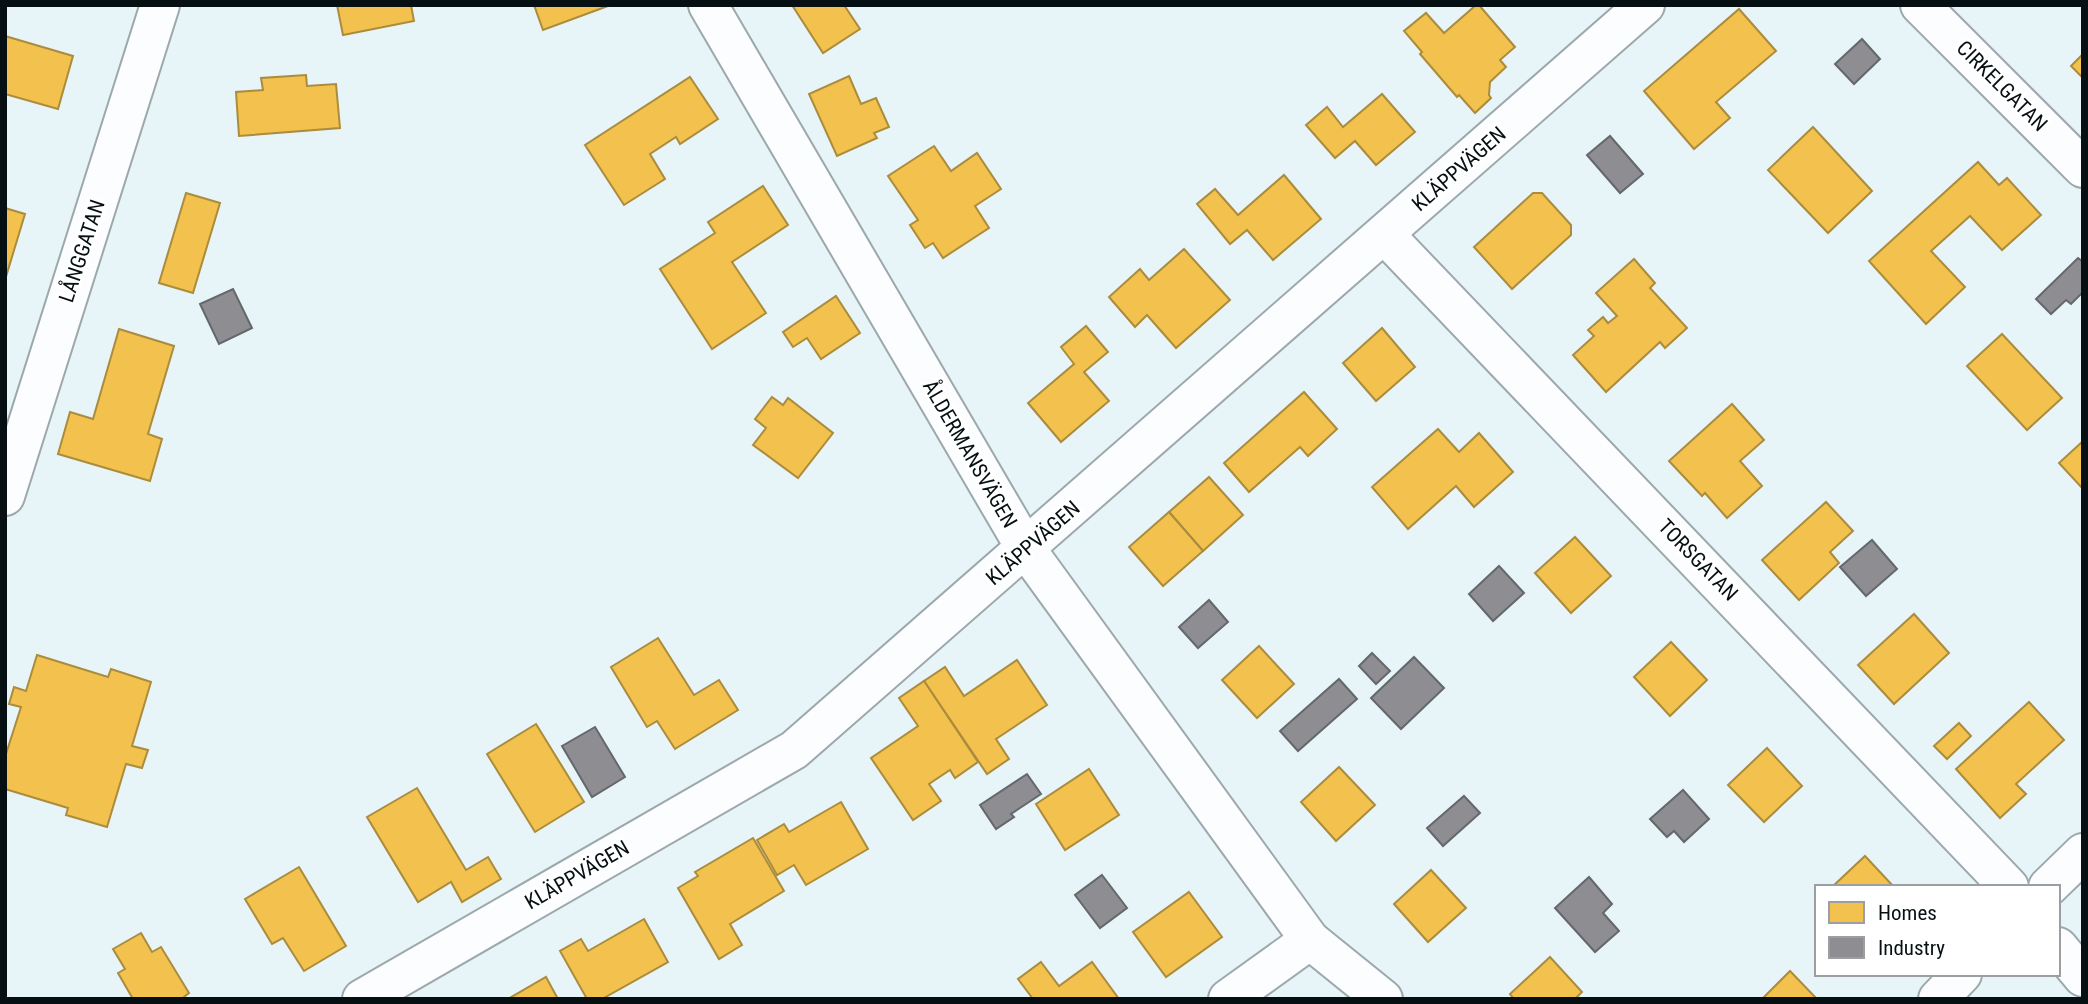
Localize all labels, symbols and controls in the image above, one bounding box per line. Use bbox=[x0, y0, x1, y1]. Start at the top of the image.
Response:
street label: CIRKELGATAN bbox=[1952, 36, 2052, 136]
street label: KLÄPPVÄGEN bbox=[1407, 122, 1511, 216]
street label: LÅNGGATAN bbox=[54, 197, 110, 305]
street label: ÅLDERMANSVÄGEN bbox=[918, 376, 1022, 532]
street label: KLÄPPVÄGEN bbox=[981, 496, 1085, 590]
street label: TORSGATAN bbox=[1653, 514, 1743, 606]
street label: KLÄPPVÄGEN bbox=[521, 836, 633, 914]
legend bbox=[1815, 885, 2060, 976]
text: Homes bbox=[1878, 901, 1937, 925]
text: Industry bbox=[1878, 936, 1945, 960]

